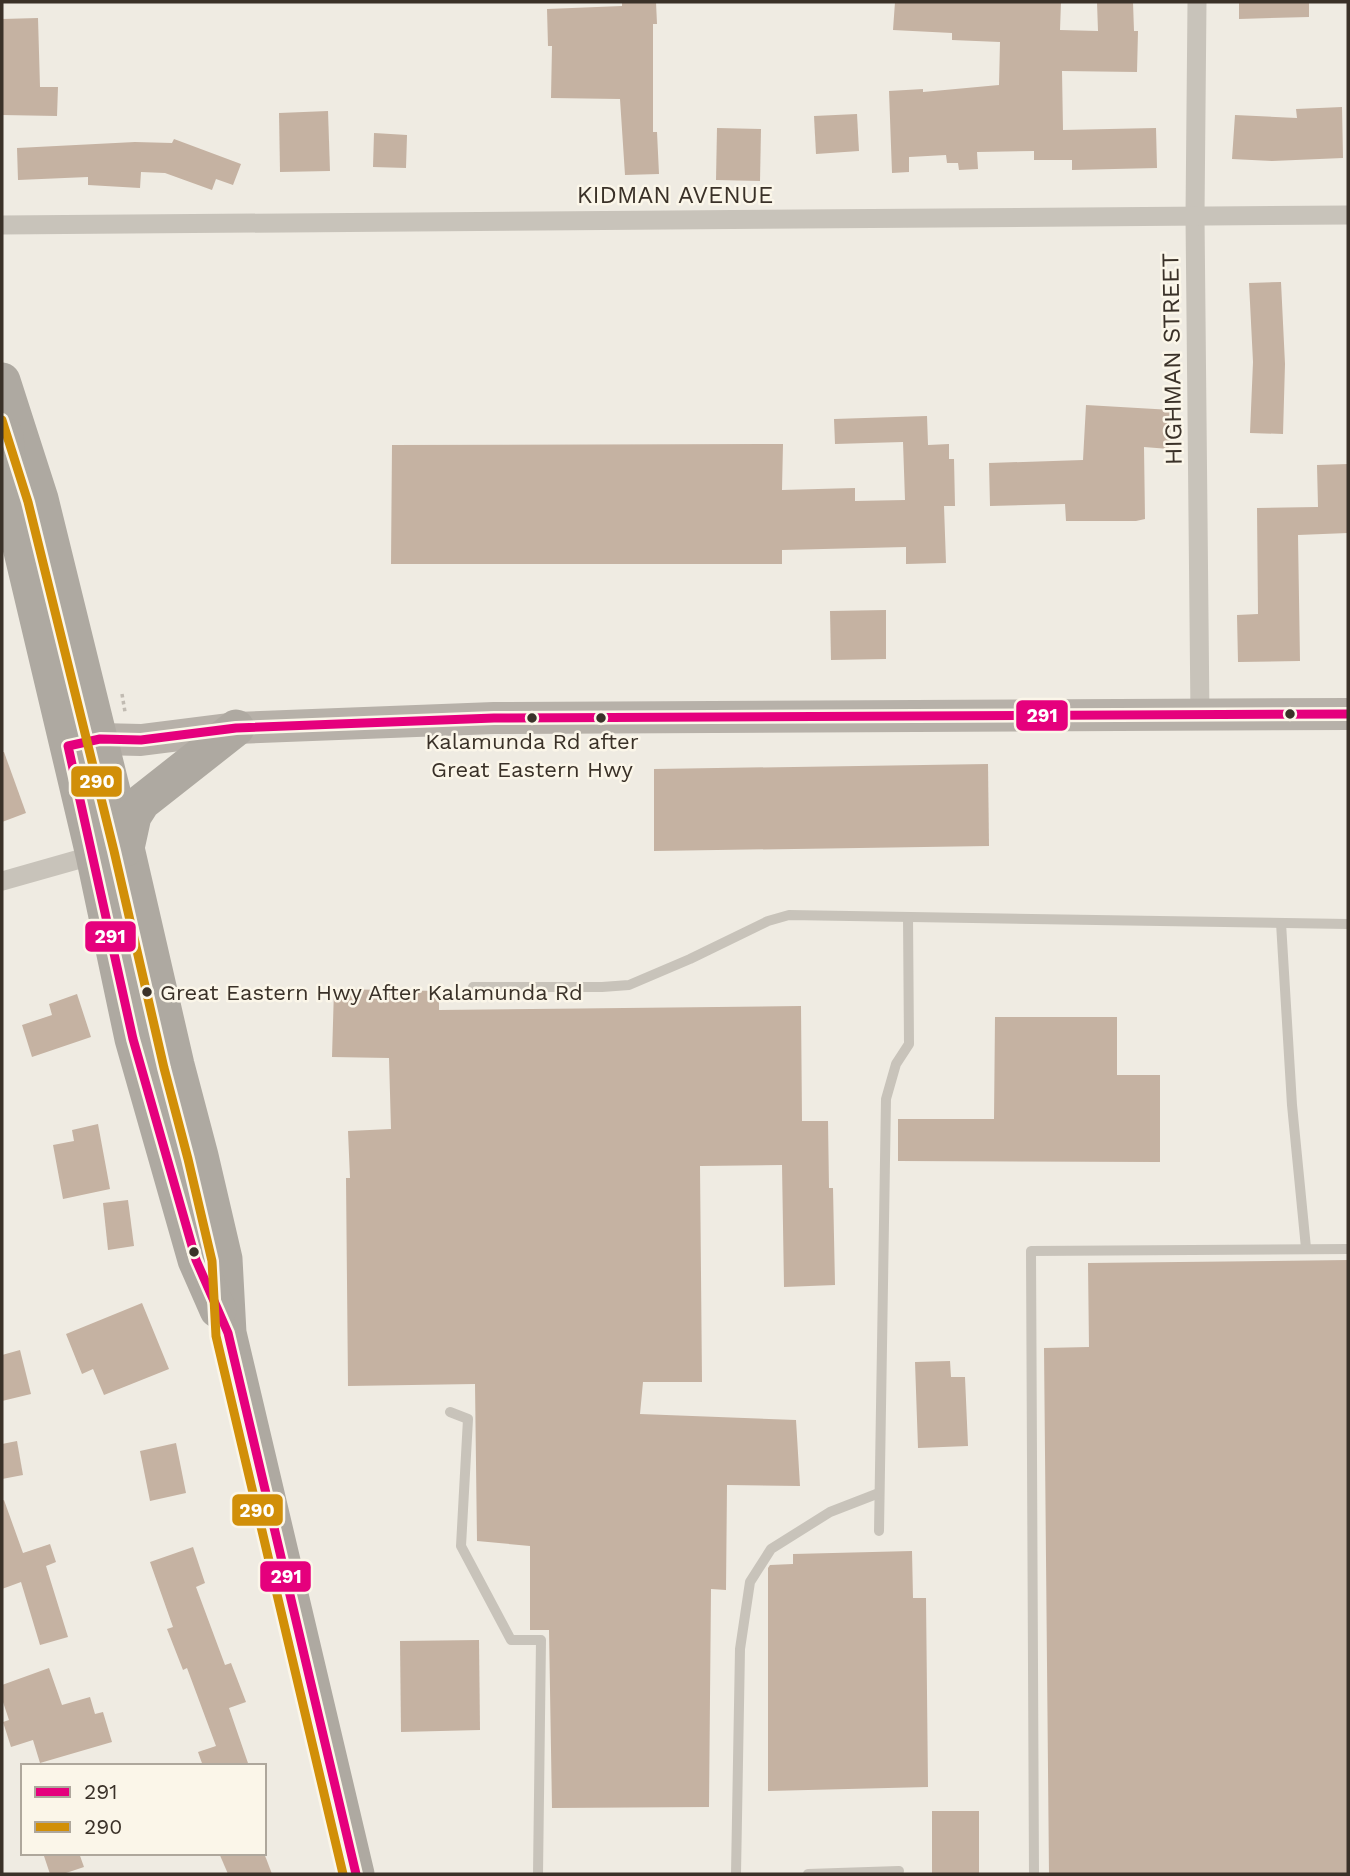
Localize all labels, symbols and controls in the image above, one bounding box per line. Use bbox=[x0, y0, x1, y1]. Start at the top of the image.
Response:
street label: KIDMAN AVENUE bbox=[577, 181, 773, 209]
street label: HIGHMAN STREET bbox=[1156, 253, 1188, 465]
line badge: 291 bbox=[1015, 699, 1069, 732]
text: 291 bbox=[1026, 704, 1058, 727]
unlabelled marker bbox=[1283, 707, 1297, 721]
marker: Kalamunda Rd after Great Eastern Hwy bbox=[525, 711, 539, 725]
unlabelled marker bbox=[594, 711, 608, 725]
place label: Kalamunda Rd after Great Eastern Hwy bbox=[425, 729, 639, 782]
line badge: 290 bbox=[70, 765, 123, 798]
text: 290 bbox=[79, 770, 115, 793]
line badge: 291 bbox=[84, 920, 137, 953]
text: 291 bbox=[94, 925, 126, 948]
place label: Great Eastern Hwy After Kalamunda Rd bbox=[160, 980, 583, 1005]
marker: Great Eastern Hwy After Kalamunda Rd bbox=[140, 985, 154, 999]
unlabelled marker bbox=[187, 1245, 201, 1259]
line badge: 290 bbox=[231, 1493, 284, 1527]
text: 290 bbox=[239, 1499, 275, 1522]
line badge: 291 bbox=[259, 1560, 312, 1593]
text: 291 bbox=[270, 1565, 302, 1588]
legend bbox=[21, 1764, 266, 1855]
text: 291 bbox=[84, 1779, 117, 1804]
text: 290 bbox=[84, 1814, 122, 1839]

